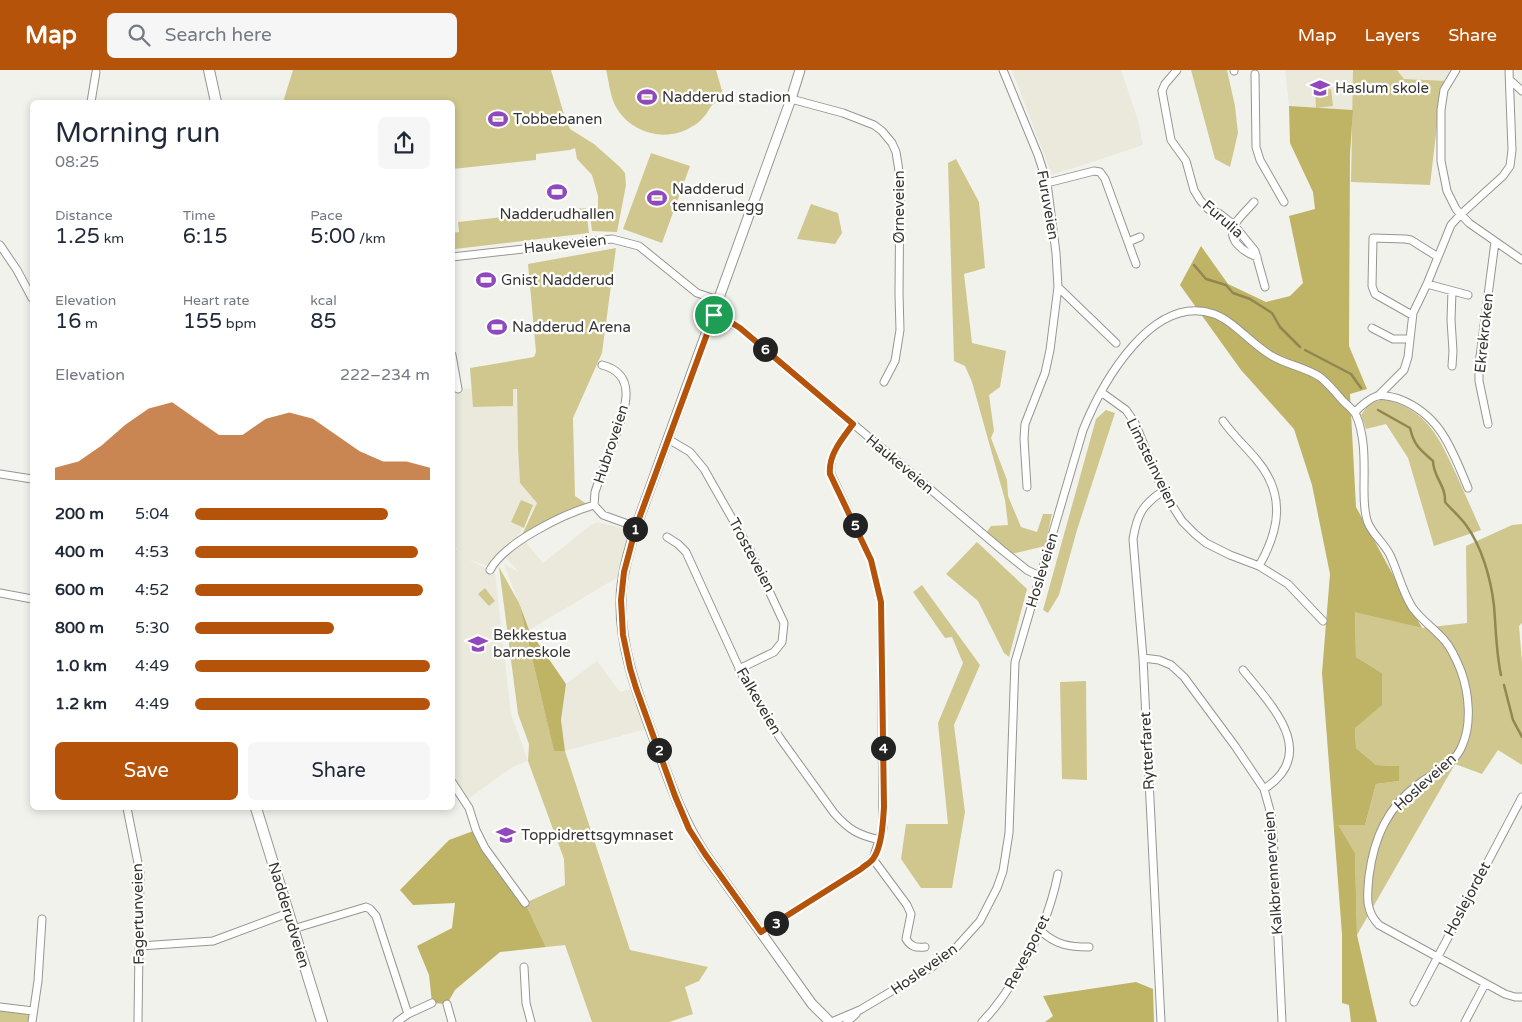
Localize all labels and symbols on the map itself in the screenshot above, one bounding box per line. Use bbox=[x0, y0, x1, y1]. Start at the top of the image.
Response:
school or university icon: Haslum skole bbox=[1309, 77, 1331, 99]
place label: Haslum skole bbox=[1335, 79, 1429, 97]
sports icon: Nadderud stadion bbox=[636, 86, 658, 108]
place label: Nadderud stadion bbox=[662, 88, 791, 106]
sports icon: Tobbebanen bbox=[487, 108, 509, 130]
place label: Tobbebanen bbox=[513, 110, 602, 128]
street label: Furuveien bbox=[1033, 169, 1063, 241]
street label: Ørneveien bbox=[890, 170, 908, 244]
place label: Nadderud tennisanlegg bbox=[672, 180, 764, 215]
sports icon: Nadderudhallen bbox=[546, 181, 568, 203]
sports icon: Nadderud tennisanlegg bbox=[646, 187, 668, 209]
street label: Furulia bbox=[1199, 196, 1247, 242]
place label: Nadderudhallen bbox=[500, 205, 614, 223]
street label: Haukeveien bbox=[523, 231, 607, 257]
sports icon: Gnist Nadderud bbox=[475, 269, 497, 291]
place label: Gnist Nadderud bbox=[501, 271, 614, 289]
street label: Ekrekroken bbox=[1471, 292, 1497, 374]
pin bbox=[693, 294, 735, 336]
sports icon: Nadderud Arena bbox=[486, 316, 508, 338]
place label: Nadderud Arena bbox=[512, 318, 631, 336]
pin: 6 bbox=[752, 336, 778, 362]
street label: Hubroveien bbox=[590, 402, 632, 486]
street label: Limsteinveien bbox=[1122, 415, 1182, 511]
street label: Haukeveien bbox=[862, 430, 938, 498]
pin: 5 bbox=[842, 512, 868, 538]
street label: Trosteveien bbox=[725, 515, 779, 595]
pin: 1 bbox=[622, 516, 648, 542]
street label: Hosleveien bbox=[1022, 530, 1062, 610]
place label: Bekkestua barneskole bbox=[493, 626, 571, 661]
school or university icon: Bekkestua barneskole bbox=[467, 633, 489, 655]
street label: Falkeveien bbox=[733, 664, 785, 738]
street label: Rytterfaret bbox=[1136, 711, 1158, 791]
pin: 4 bbox=[870, 736, 896, 760]
pin: 2 bbox=[646, 738, 672, 762]
street label: Hosleveien bbox=[1390, 749, 1460, 815]
street label: Kalkbrennerveien bbox=[1260, 810, 1286, 936]
school or university icon: Toppidrettsgymnaset bbox=[495, 824, 517, 846]
place label: Toppidrettsgymnaset bbox=[521, 826, 674, 844]
street label: Hoslejordet bbox=[1440, 858, 1494, 939]
street label: Nadderudveien bbox=[264, 860, 314, 970]
street label: Fagertunveien bbox=[128, 863, 148, 965]
pin: 3 bbox=[764, 910, 788, 936]
street label: Revesporet bbox=[1001, 912, 1054, 992]
street label: Hosleveien bbox=[887, 939, 961, 999]

